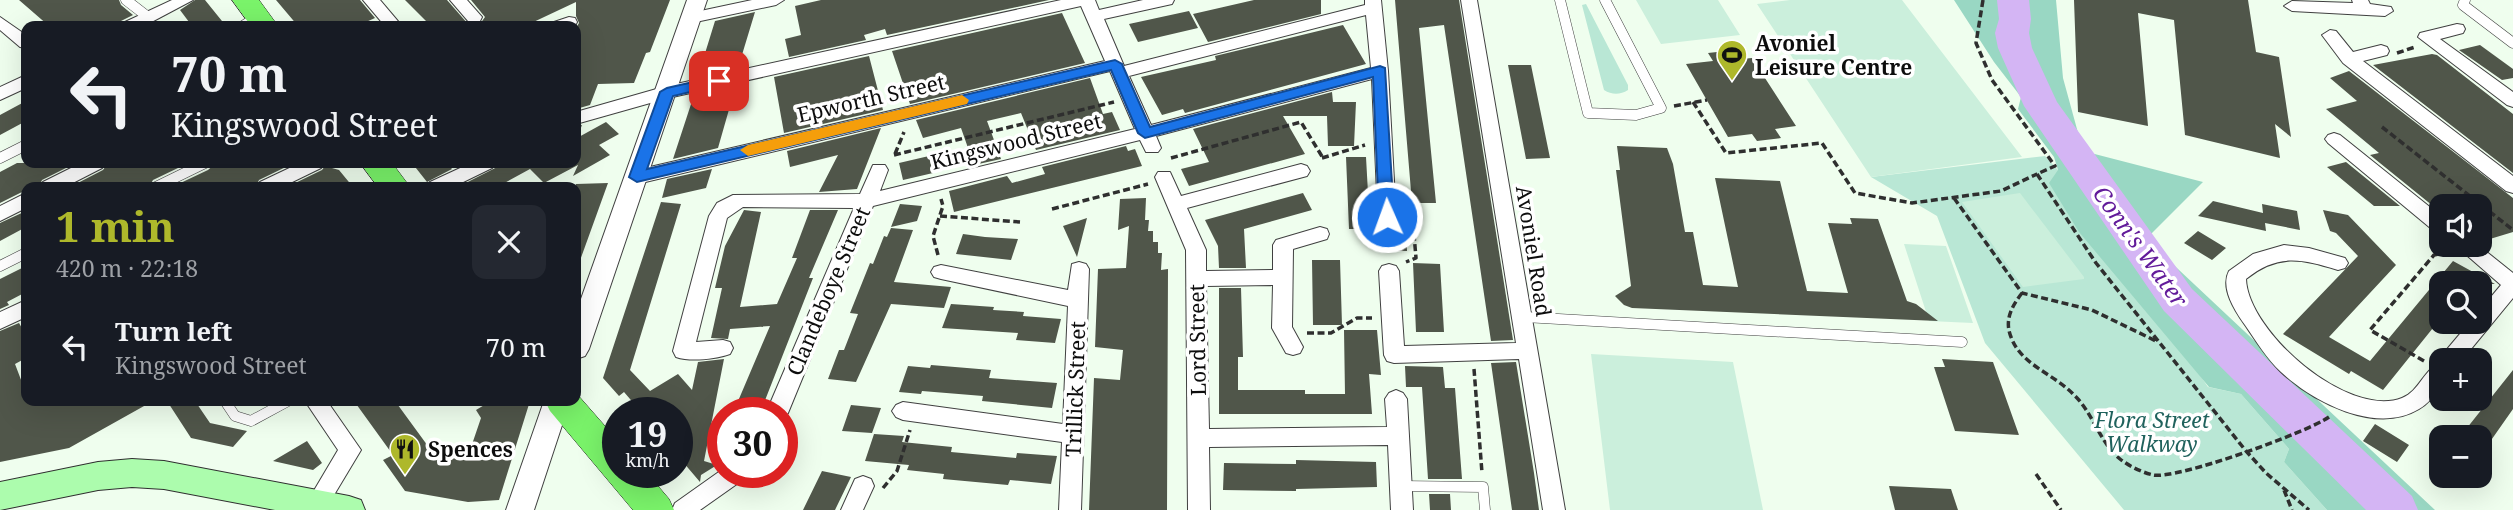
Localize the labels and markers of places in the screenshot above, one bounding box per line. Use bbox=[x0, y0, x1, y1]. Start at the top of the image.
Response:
place label: Avoniel Leisure Centre bbox=[1755, 29, 1912, 81]
sports icon: Avoniel Leisure Centre bbox=[1715, 38, 1749, 82]
pin bbox=[689, 51, 749, 111]
restaurant icon: Spences bbox=[388, 432, 422, 476]
place label: Spences bbox=[428, 435, 513, 463]

